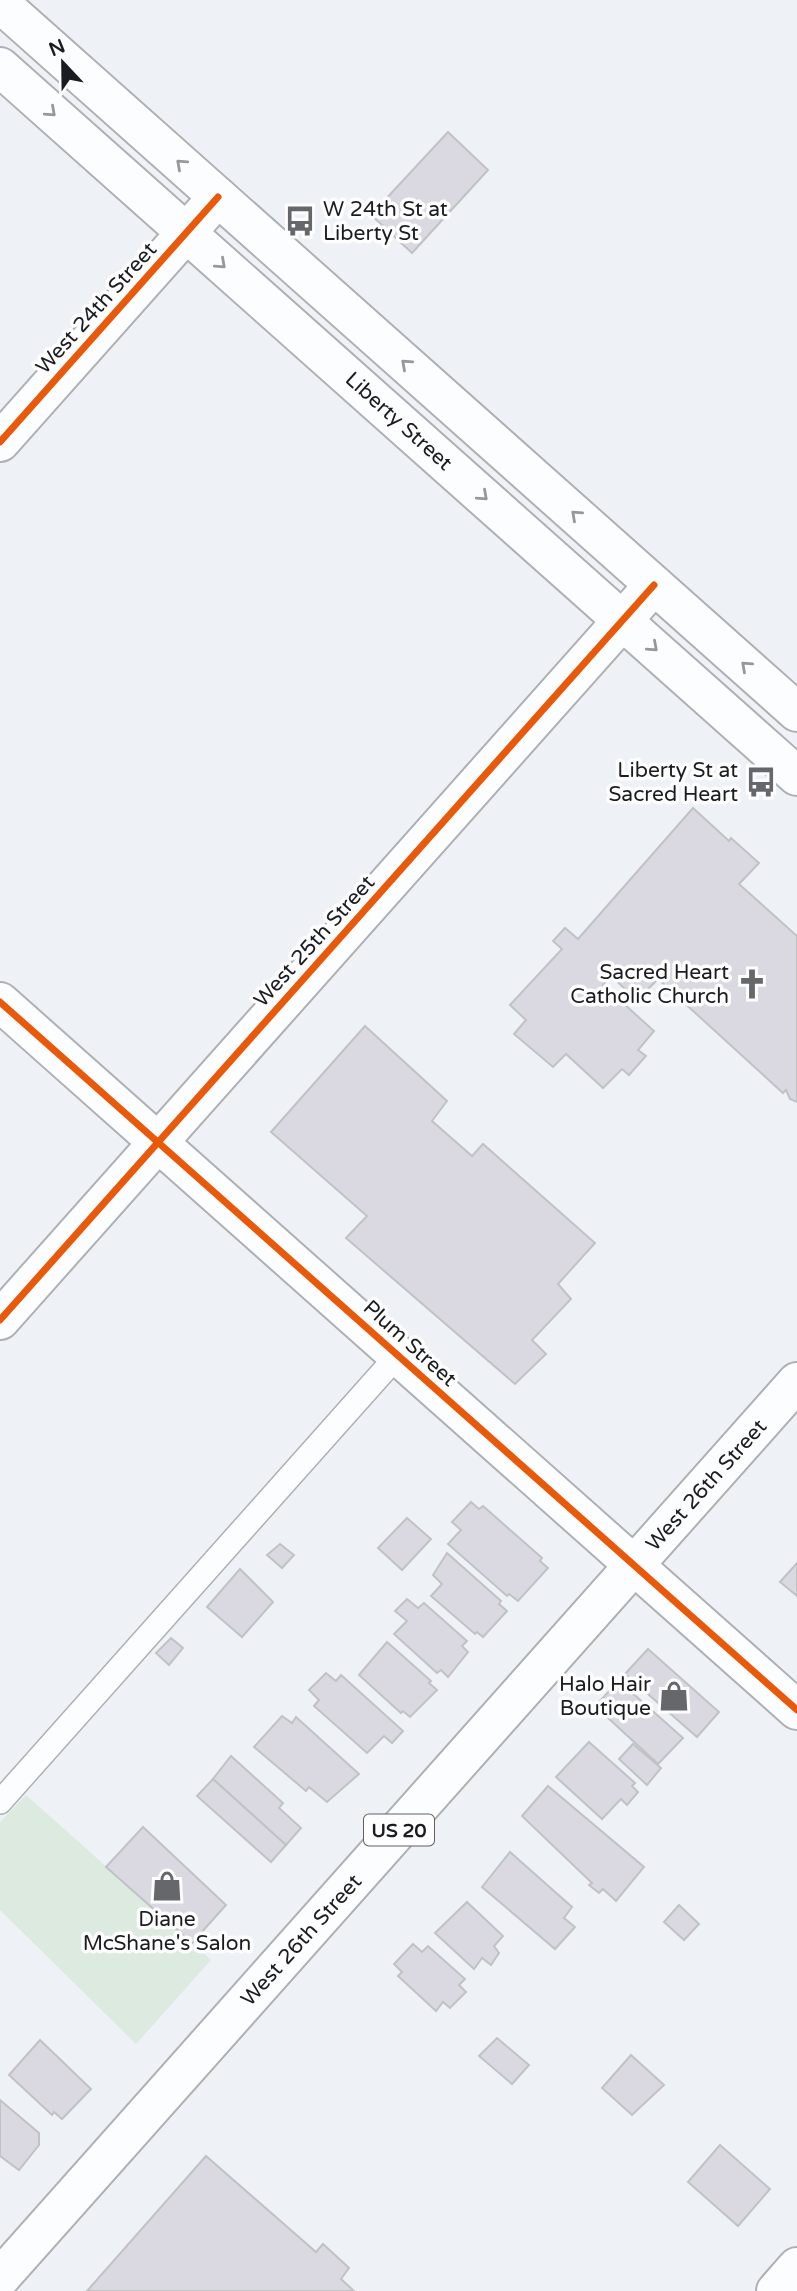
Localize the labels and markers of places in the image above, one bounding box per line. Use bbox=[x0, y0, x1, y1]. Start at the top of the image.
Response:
place label: W 24th St at Liberty St bbox=[323, 197, 448, 246]
bus stop icon: W 24th St at Liberty St bbox=[283, 204, 317, 238]
place label: Liberty St at Sacred Heart bbox=[608, 758, 738, 807]
bus stop icon: Liberty St at Sacred Heart bbox=[744, 765, 778, 799]
place label: Sacred Heart Catholic Church bbox=[570, 960, 729, 1009]
church icon: Sacred Heart Catholic Church bbox=[735, 967, 769, 1001]
place label: Halo Hair Boutique bbox=[559, 1672, 651, 1721]
shop icon: Halo Hair Boutique bbox=[657, 1679, 691, 1713]
shop icon: Diane McShane's Salon bbox=[150, 1869, 184, 1903]
place label: Diane McShane's Salon bbox=[83, 1907, 251, 1956]

